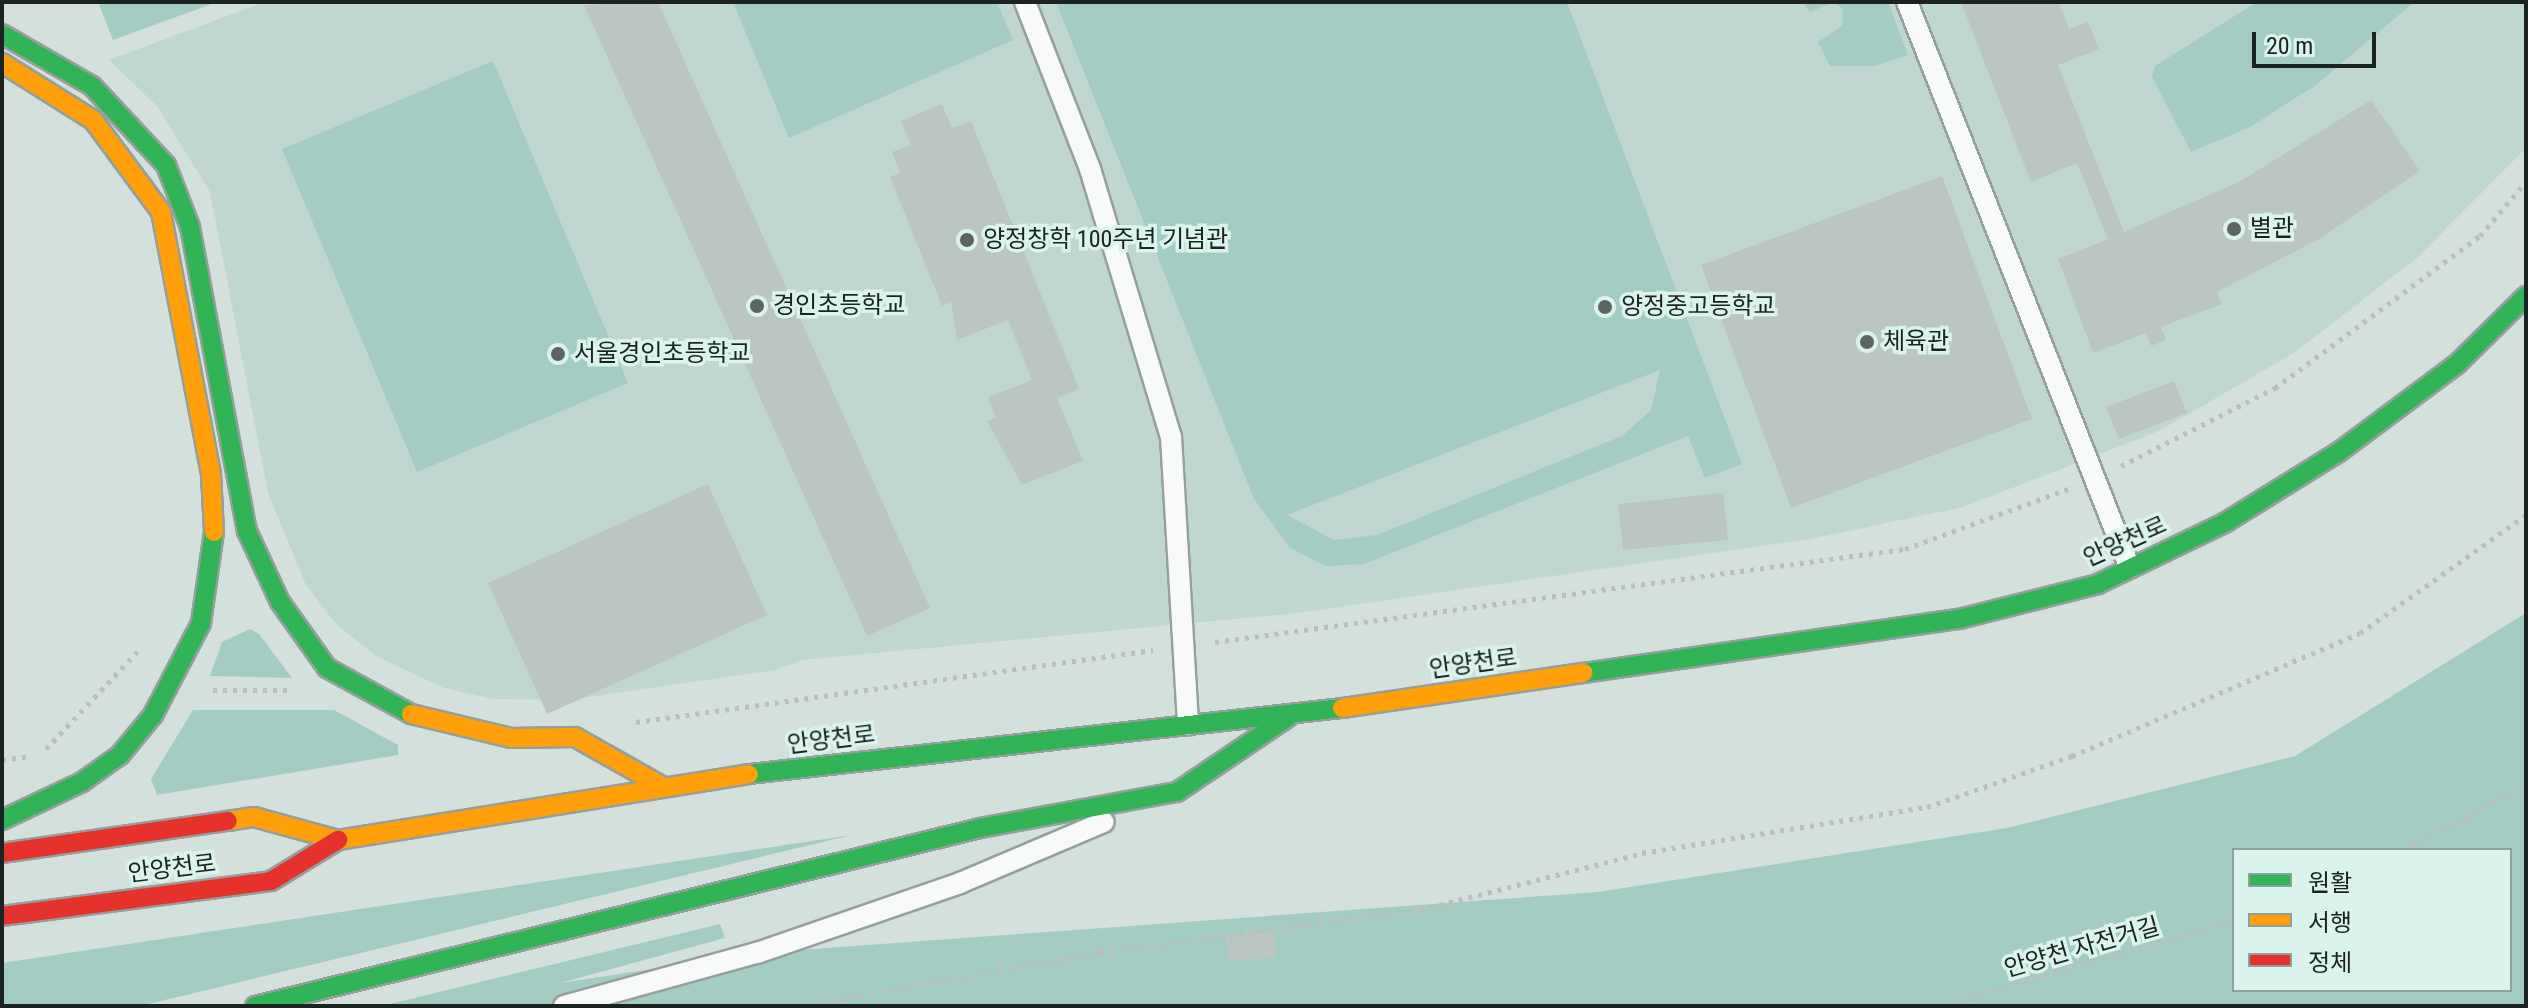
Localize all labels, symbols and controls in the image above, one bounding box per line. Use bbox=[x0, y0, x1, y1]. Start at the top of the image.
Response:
scale bar bbox=[2256, 16, 2380, 66]
text: 20 m bbox=[2266, 32, 2313, 60]
place label: 별관 bbox=[2250, 215, 2294, 243]
marker: 별관 bbox=[2225, 220, 2243, 238]
place label: 양정창학 100주년 기념관 bbox=[983, 226, 1228, 254]
marker: 양정창학 100주년 기념관 bbox=[958, 231, 976, 249]
place label: 경인초등학교 bbox=[773, 292, 905, 320]
place label: 양정중고등학교 bbox=[1621, 293, 1776, 321]
marker: 경인초등학교 bbox=[748, 297, 766, 315]
marker: 양정중고등학교 bbox=[1596, 298, 1614, 316]
place label: 체육관 bbox=[1883, 328, 1949, 356]
marker: 체육관 bbox=[1858, 333, 1876, 351]
place label: 서울경인초등학교 bbox=[574, 340, 751, 368]
marker: 서울경인초등학교 bbox=[549, 345, 567, 363]
street label: 안양천로 bbox=[2079, 511, 2171, 573]
street label: 안양천로 bbox=[1427, 644, 1519, 684]
street label: 안양천로 bbox=[785, 720, 877, 760]
legend bbox=[2232, 848, 2512, 992]
street label: 안양천로 bbox=[126, 849, 218, 889]
text: 원활 bbox=[2308, 869, 2352, 897]
text: 서행 bbox=[2308, 909, 2352, 937]
street label: 안양천 자전거길 bbox=[2001, 912, 2163, 984]
text: 정체 bbox=[2308, 949, 2352, 977]

